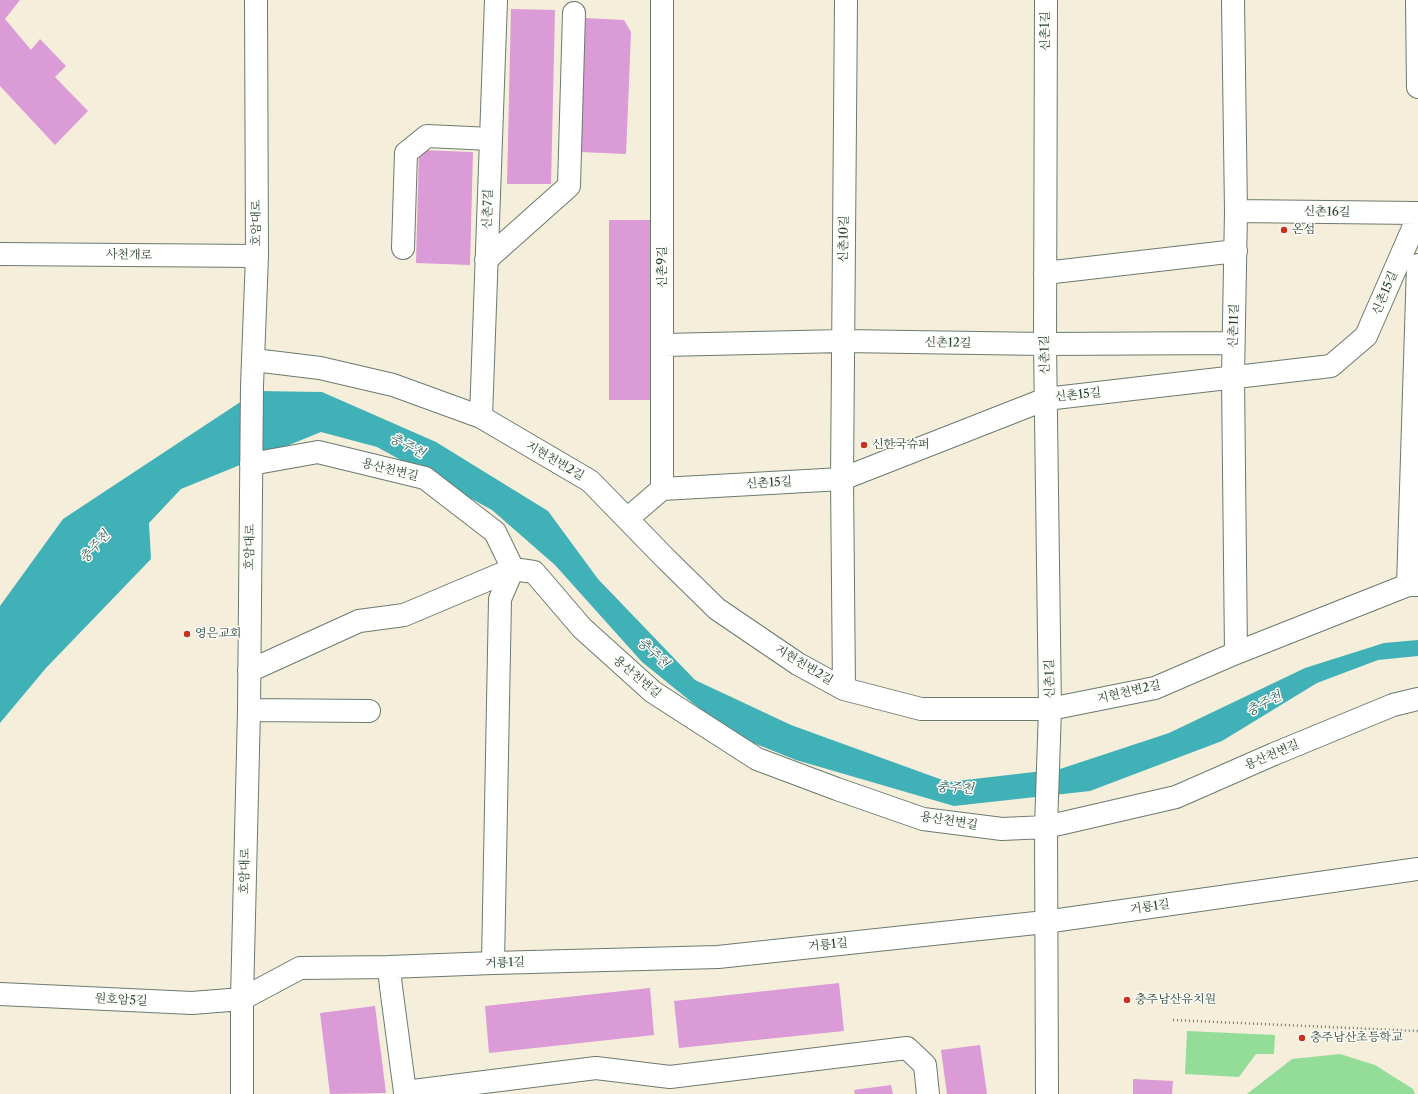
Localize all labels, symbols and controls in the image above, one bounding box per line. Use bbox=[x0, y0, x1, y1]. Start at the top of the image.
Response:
street label: 신촌1길 bbox=[1039, 11, 1053, 51]
street label: 신촌7길 bbox=[480, 188, 496, 230]
street label: 호암대로 bbox=[250, 200, 264, 246]
street label: 신촌16길 bbox=[1303, 204, 1351, 220]
street label: 신촌10길 bbox=[836, 215, 852, 263]
place label: 온섬 bbox=[1292, 223, 1315, 237]
marker: 온섬 bbox=[1279, 225, 1289, 235]
street label: 신촌9길 bbox=[656, 246, 670, 288]
street label: 사천개로 bbox=[106, 247, 152, 263]
street label: 신촌15길 bbox=[1369, 269, 1401, 317]
street label: 신촌11길 bbox=[1226, 303, 1242, 349]
street label: 신촌12길 bbox=[925, 335, 971, 351]
street label: 신촌1길 bbox=[1037, 335, 1053, 375]
street label: 신촌15길 bbox=[1054, 385, 1102, 405]
water label: 충주천 bbox=[387, 430, 427, 462]
place label: 신한국슈퍼 bbox=[872, 438, 930, 452]
street label: 지현천변2길 bbox=[523, 439, 587, 483]
marker: 신한국슈퍼 bbox=[859, 440, 869, 450]
street label: 용산천변길 bbox=[360, 456, 420, 484]
street label: 신촌15길 bbox=[745, 475, 793, 491]
street label: 호암대로 bbox=[242, 524, 258, 570]
water label: 충주천 bbox=[77, 528, 113, 566]
place label: 영은교회 bbox=[195, 627, 241, 641]
marker: 영은교회 bbox=[182, 629, 192, 639]
water label: 충주천 bbox=[634, 634, 672, 672]
street label: 지현천변2길 bbox=[772, 642, 836, 688]
street label: 용산천변길 bbox=[610, 653, 664, 701]
street label: 신촌1길 bbox=[1042, 659, 1058, 699]
street label: 지현천변2길 bbox=[1096, 678, 1162, 706]
water label: 충주천 bbox=[1244, 688, 1284, 720]
street label: 용산천변길 bbox=[1243, 737, 1301, 773]
water label: 충주천 bbox=[936, 779, 974, 797]
street label: 용산천변길 bbox=[919, 809, 979, 833]
street label: 호암대로 bbox=[237, 848, 253, 894]
street label: 거룡1길 bbox=[1129, 897, 1171, 917]
street label: 거룡1길 bbox=[807, 936, 849, 954]
street label: 거룡1길 bbox=[485, 955, 525, 971]
street label: 원호암5길 bbox=[94, 991, 148, 1009]
place label: 충주남산유치원 bbox=[1135, 993, 1216, 1007]
marker: 충주남산유치원 bbox=[1122, 995, 1132, 1005]
place label: 충주남산초등학교 bbox=[1310, 1031, 1403, 1045]
marker: 충주남산초등학교 bbox=[1297, 1033, 1307, 1043]

